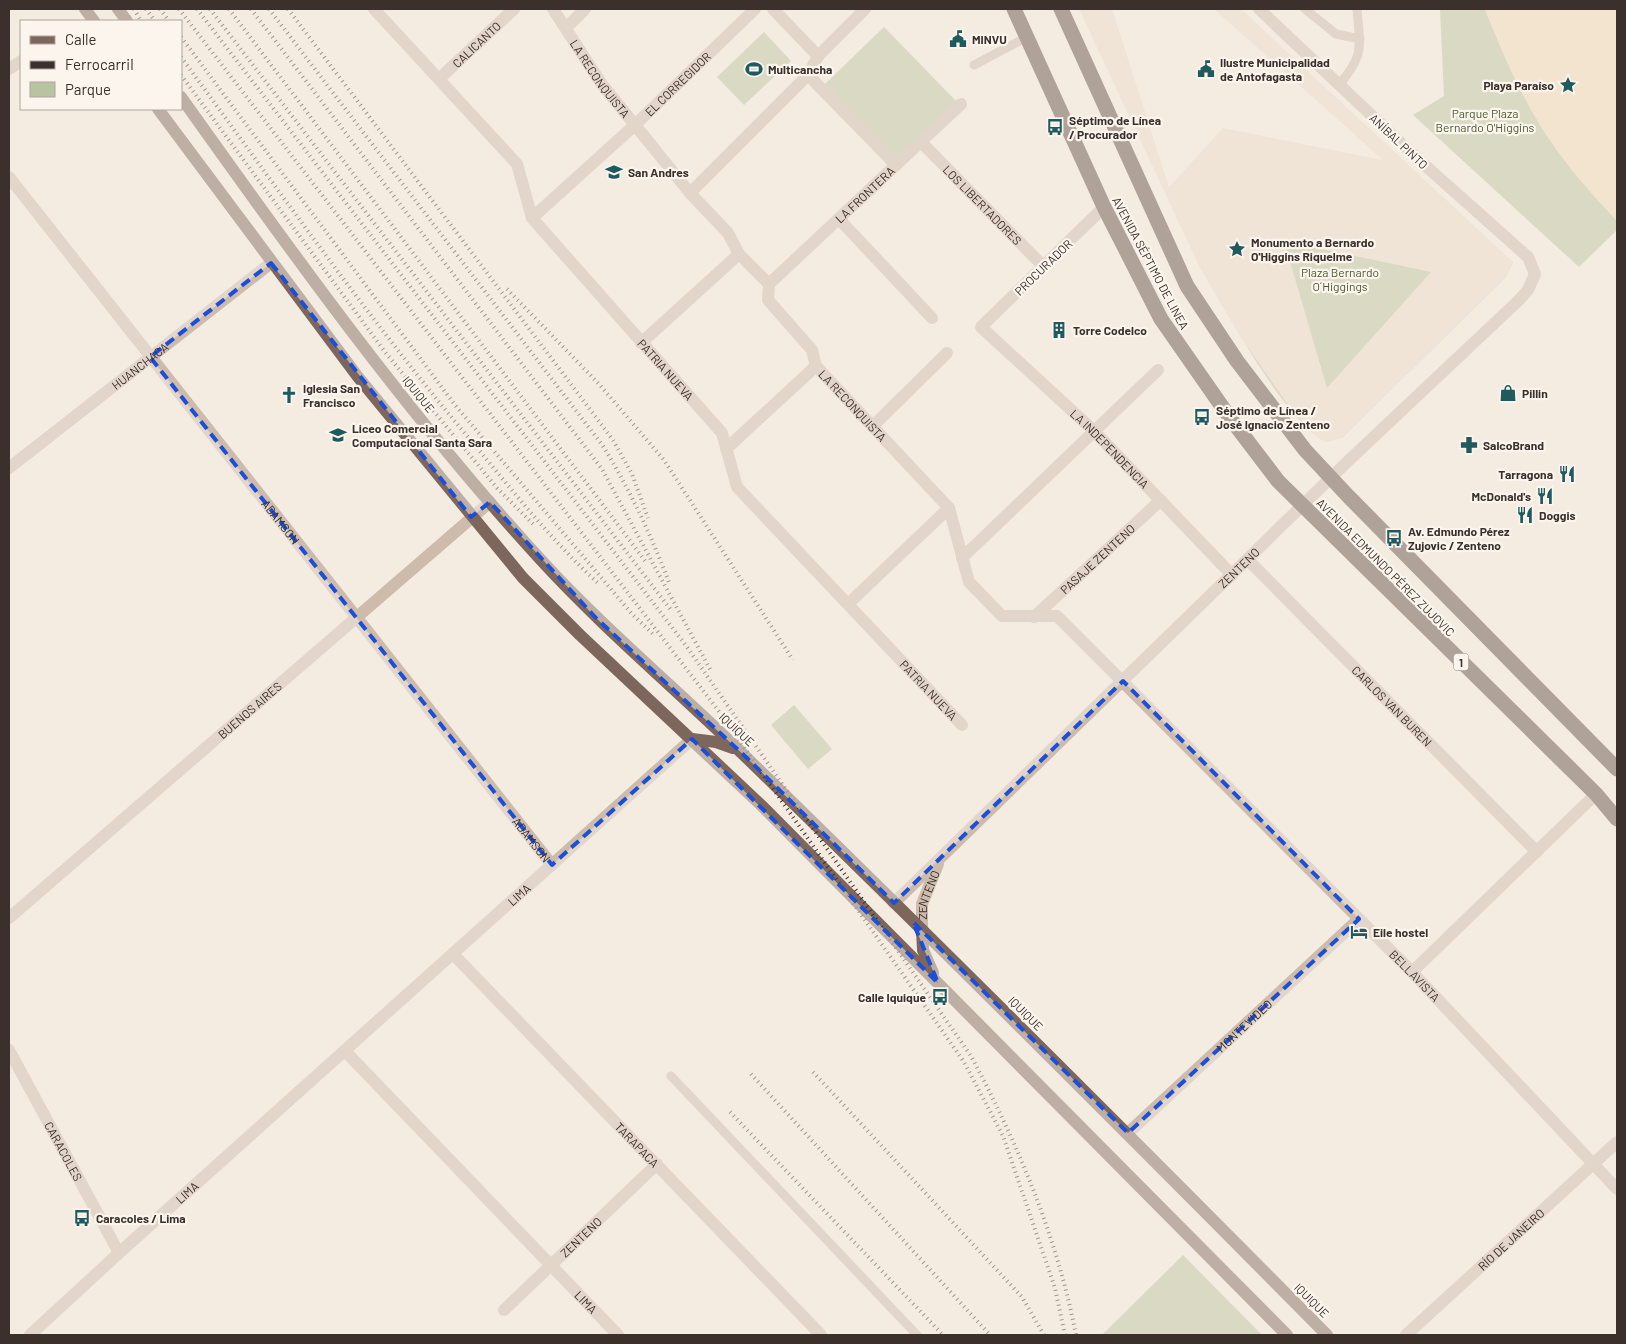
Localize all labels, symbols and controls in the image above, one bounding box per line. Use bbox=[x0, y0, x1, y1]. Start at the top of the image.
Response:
street label: CALICANTO bbox=[449, 18, 503, 70]
legend bbox=[20, 20, 182, 110]
public building icon: MINVU bbox=[948, 29, 968, 49]
text: Calle bbox=[65, 30, 97, 48]
place label: MINVU bbox=[972, 32, 1007, 46]
street label: LA RECONQUISTA bbox=[568, 37, 633, 120]
street label: EL CORREGIDOR bbox=[642, 49, 713, 119]
text: Ferrocarril bbox=[65, 55, 134, 73]
place label: Ilustre Municipalidad de Antofagasta bbox=[1220, 55, 1330, 83]
sports icon: Multicancha bbox=[744, 59, 764, 79]
public building icon: Ilustre Municipalidad de Antofagasta bbox=[1196, 59, 1216, 79]
place label: Multicancha bbox=[768, 62, 832, 76]
place icon: Playa Paraíso bbox=[1558, 75, 1578, 95]
place label: Playa Paraíso bbox=[1483, 78, 1554, 92]
text: Parque bbox=[65, 80, 111, 98]
park label: Parque Plaza Bernardo O'Higgins bbox=[1436, 106, 1535, 134]
street label: ANÍBAL PINTO bbox=[1367, 111, 1431, 171]
place label: Séptimo de Línea / Procurador bbox=[1069, 113, 1161, 141]
bus stop icon: Séptimo de Línea / Procurador bbox=[1045, 117, 1065, 137]
school or university icon: San Andres bbox=[604, 162, 624, 182]
street label: LOS LIBERTADORES bbox=[941, 162, 1025, 247]
street label: LA FRONTERA bbox=[832, 163, 897, 226]
place label: San Andres bbox=[628, 165, 689, 179]
street label: AVENIDA SÉPTIMO DE LINEA bbox=[1110, 194, 1192, 332]
place label: Monumento a Bernardo O'Higgins Riquelme bbox=[1251, 235, 1374, 263]
street label: PROCURADOR bbox=[1011, 236, 1075, 298]
place icon: Monumento a Bernardo O'Higgins Riquelme bbox=[1227, 239, 1247, 259]
park label: Plaza Bernardo O´Higgings bbox=[1301, 265, 1379, 293]
building icon: Torre Codelco bbox=[1049, 320, 1069, 340]
place label: Torre Codelco bbox=[1073, 323, 1147, 337]
street label: PATRIA NUEVA bbox=[635, 336, 697, 403]
street label: HUANCHACA bbox=[109, 339, 171, 392]
street label: LA RECONQUISTA bbox=[816, 367, 890, 444]
street label: IQUIQUE bbox=[400, 373, 438, 415]
place label: Iglesia San Francisco bbox=[303, 381, 360, 409]
shop icon: Pillin bbox=[1498, 383, 1518, 403]
church icon: Iglesia San Francisco bbox=[279, 385, 299, 405]
place label: Pillin bbox=[1522, 386, 1548, 400]
place label: Séptimo de Línea / José Ignacio Zenteno bbox=[1216, 403, 1330, 431]
street label: LA INDEPENDENCIA bbox=[1068, 406, 1152, 491]
bus stop icon: Séptimo de Línea / José Ignacio Zenteno bbox=[1192, 407, 1212, 427]
place label: Liceo Comercial Computacional Santa Sara bbox=[352, 421, 492, 449]
school or university icon: Liceo Comercial Computacional Santa Sara bbox=[328, 425, 348, 445]
pharmacy icon: SalcoBrand bbox=[1459, 435, 1479, 455]
place label: SalcoBrand bbox=[1483, 438, 1544, 452]
restaurant icon: Tarragona bbox=[1557, 464, 1577, 484]
place label: Tarragona bbox=[1498, 467, 1553, 481]
restaurant icon: McDonald's bbox=[1535, 486, 1555, 506]
place label: McDonald's bbox=[1471, 489, 1531, 503]
street label: AVENIDA EDMUNDO PÉREZ ZUJOVIC bbox=[1314, 495, 1458, 639]
street label: ADAMSON bbox=[259, 496, 303, 547]
restaurant icon: Doggis bbox=[1515, 505, 1535, 525]
place label: Doggis bbox=[1539, 508, 1576, 522]
street label: PASAJE ZENTENO bbox=[1057, 521, 1137, 597]
place label: Av. Edmundo Pérez Zujovic / Zenteno bbox=[1408, 524, 1510, 552]
bus stop icon: Av. Edmundo Pérez Zujovic / Zenteno bbox=[1384, 528, 1404, 548]
street label: ZENTENO bbox=[1215, 544, 1262, 591]
road number: 1 bbox=[1454, 654, 1468, 670]
street label: PATRIA NUEVA bbox=[897, 657, 960, 723]
street label: CARLOS VAN BUREN bbox=[1349, 663, 1435, 749]
street label: BUENOS AIRES bbox=[215, 679, 284, 741]
street label: IQUIQUE bbox=[717, 709, 757, 749]
street label: ADAMSON bbox=[510, 814, 554, 865]
street label: ZENTENO bbox=[915, 868, 942, 920]
street label: LIMA bbox=[504, 881, 533, 908]
hotel icon: Eile hostel bbox=[1349, 922, 1369, 942]
place label: Eile hostel bbox=[1373, 925, 1428, 939]
street label: BELLAVISTA bbox=[1387, 947, 1443, 1004]
bus stop icon: Calle Iquique bbox=[930, 987, 950, 1007]
place label: Calle Iquique bbox=[858, 990, 926, 1004]
street label: IQUIQUE bbox=[1006, 993, 1046, 1033]
street label: MONTEVIDEO bbox=[1213, 996, 1275, 1055]
street label: CARACOLES bbox=[42, 1119, 86, 1183]
street label: TARAPACA bbox=[612, 1119, 662, 1170]
street label: LIMA bbox=[172, 1178, 201, 1206]
street label: RÍO DE JANEIRO bbox=[1475, 1205, 1547, 1273]
bus stop icon: Caracoles / Lima bbox=[72, 1208, 92, 1228]
place label: Caracoles / Lima bbox=[96, 1211, 186, 1225]
street label: ZENTENO bbox=[557, 1214, 604, 1260]
street label: IQUIQUE bbox=[1292, 1280, 1332, 1320]
street label: LIMA bbox=[572, 1288, 600, 1316]

